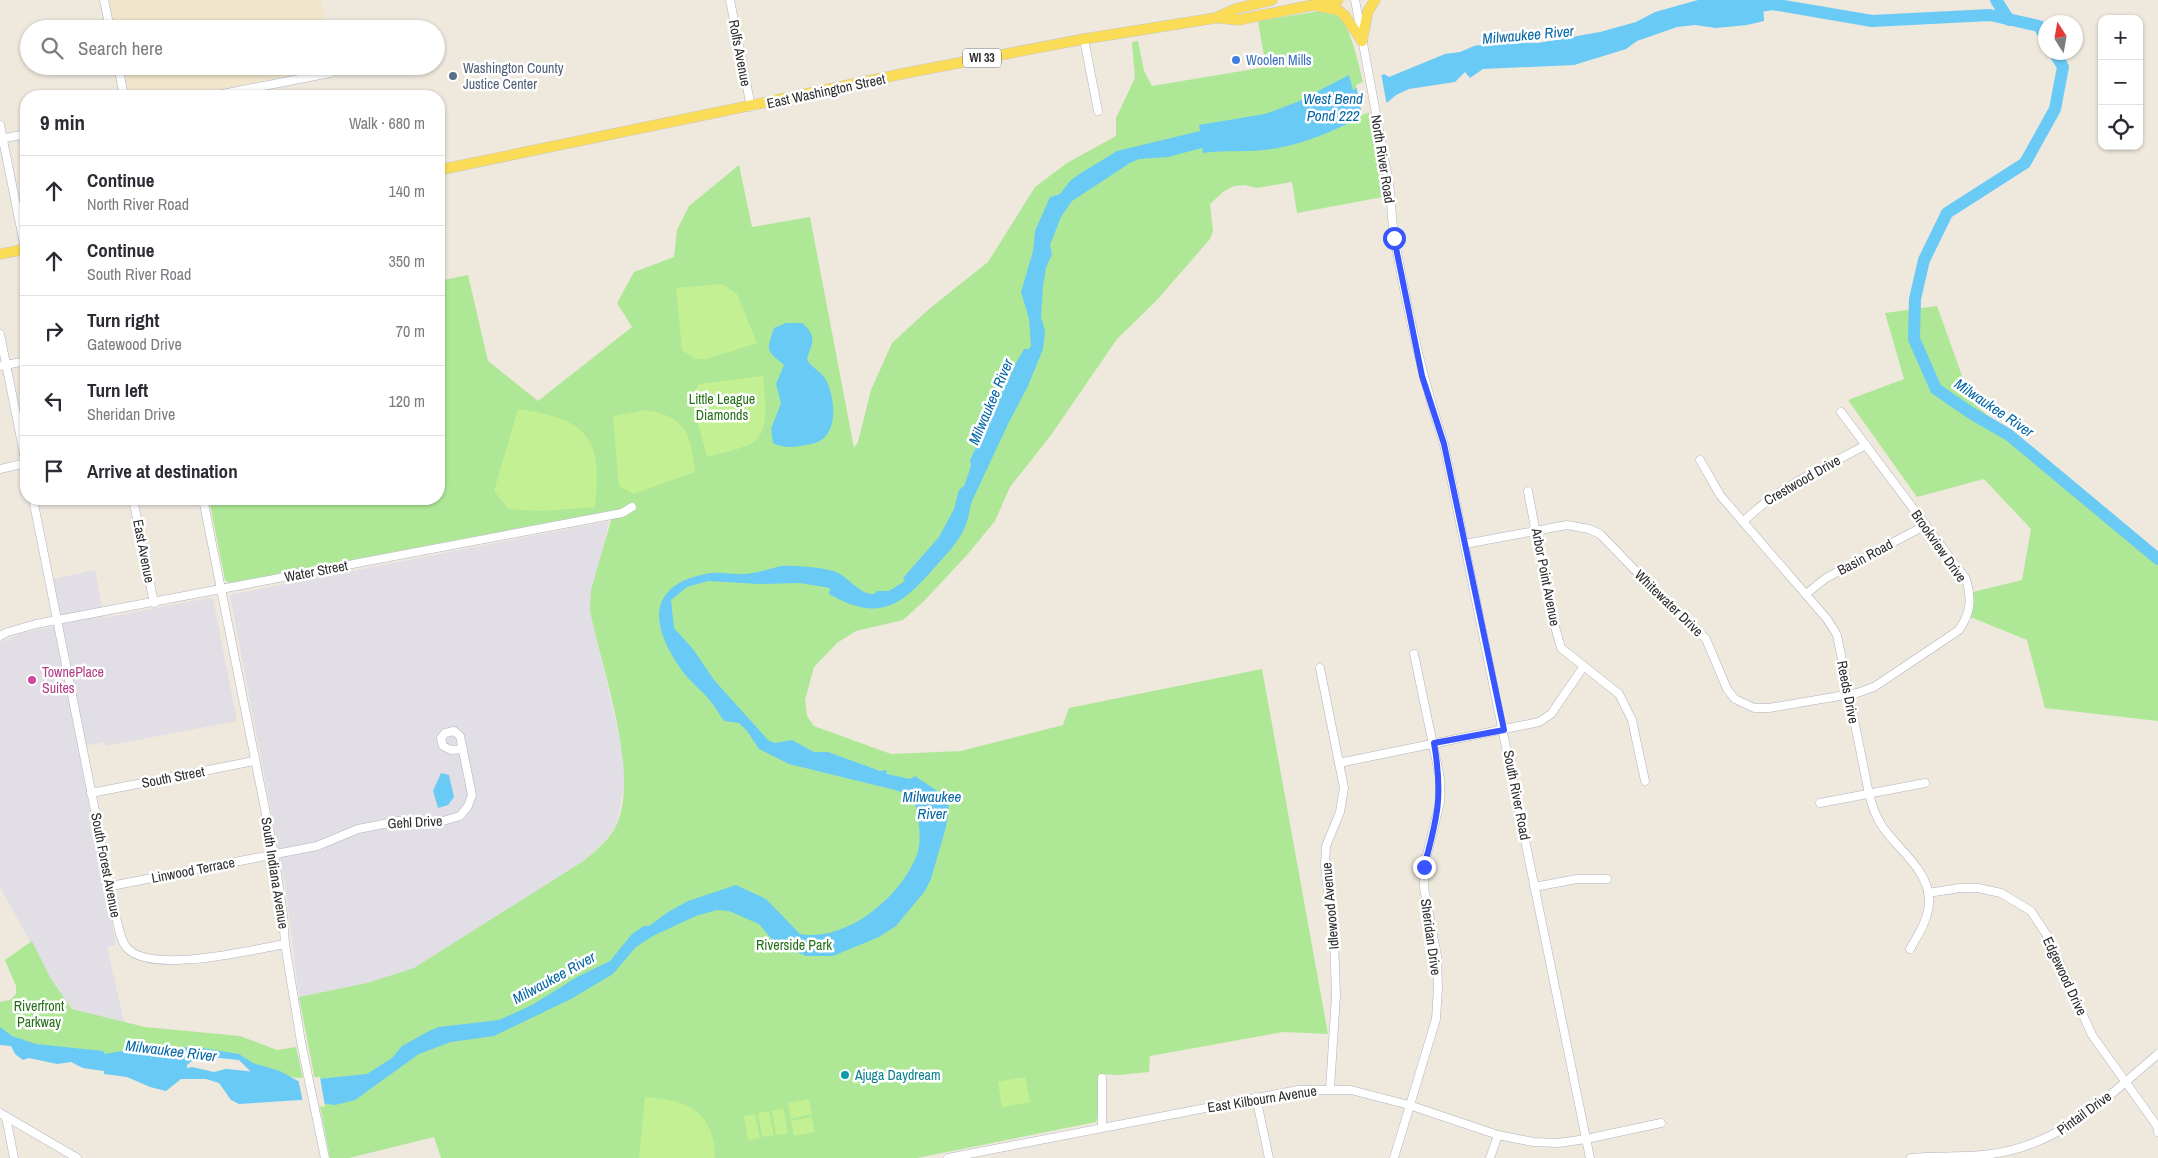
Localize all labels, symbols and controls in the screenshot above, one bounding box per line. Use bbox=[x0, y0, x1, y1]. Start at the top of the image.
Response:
north arrow bbox=[2038, 15, 2083, 60]
map controls bbox=[2098, 15, 2143, 150]
button: + bbox=[2098, 15, 2143, 60]
street label: Rolfs Avenue bbox=[725, 18, 755, 88]
search box bbox=[20, 20, 445, 75]
water label: Milwaukee River bbox=[1481, 20, 1575, 49]
icon: search bbox=[38, 34, 66, 62]
text: Search here bbox=[78, 35, 163, 61]
road number: WI 33 bbox=[963, 48, 1001, 68]
place label: Woolen Mills bbox=[1246, 51, 1312, 69]
marker: Woolen Mills bbox=[1230, 54, 1242, 66]
place label: Washington County Justice Center bbox=[463, 59, 564, 93]
button: − bbox=[2098, 60, 2143, 105]
marker: Washington County Justice Center bbox=[447, 70, 459, 82]
street label: East Washington Street bbox=[765, 70, 887, 112]
water label: West Bend Pond 222 bbox=[1303, 88, 1363, 126]
button: locate bbox=[2098, 105, 2143, 150]
text: 9 min bbox=[40, 108, 85, 137]
text: Walk · 680 m bbox=[349, 112, 425, 134]
street label: North River Road bbox=[1367, 113, 1399, 205]
text: Continue bbox=[87, 167, 155, 193]
icon: ahead bbox=[40, 177, 68, 205]
text: 140 m bbox=[389, 180, 425, 202]
text: North River Road bbox=[87, 193, 189, 215]
route start bbox=[1383, 227, 1406, 250]
text: Continue bbox=[87, 237, 155, 263]
icon: ahead bbox=[40, 247, 68, 275]
text: 350 m bbox=[389, 250, 425, 272]
text: South River Road bbox=[87, 263, 191, 285]
text: Turn right bbox=[87, 307, 159, 333]
icon: right bbox=[40, 317, 68, 345]
text: 70 m bbox=[396, 320, 425, 342]
text: Gatewood Drive bbox=[87, 333, 182, 355]
water label: Milwaukee River bbox=[963, 355, 1018, 448]
water label: Milwaukee River bbox=[1950, 373, 2039, 442]
text: Turn left bbox=[87, 377, 148, 403]
icon: left bbox=[40, 387, 68, 415]
text: 120 m bbox=[389, 390, 425, 412]
park label: Little League Diamonds bbox=[689, 390, 755, 424]
text: Sheridan Drive bbox=[87, 403, 175, 425]
street label: Crestwood Drive bbox=[1760, 451, 1844, 509]
icon: arrive bbox=[40, 457, 68, 485]
text: Arrive at destination bbox=[87, 458, 238, 484]
street label: Brookview Drive bbox=[1907, 506, 1971, 586]
street label: East Avenue bbox=[129, 518, 159, 584]
street label: Arbor Point Avenue bbox=[1527, 526, 1564, 627]
street label: Basin Road bbox=[1834, 535, 1896, 579]
street label: Water Street bbox=[283, 556, 349, 586]
street label: Whitewater Drive bbox=[1631, 566, 1707, 640]
street label: Reeds Drive bbox=[1833, 659, 1863, 725]
place label: TownePlace Suites bbox=[42, 663, 104, 697]
marker: TownePlace Suites bbox=[26, 674, 38, 686]
street label: South River Road bbox=[1499, 748, 1535, 842]
street label: South Street bbox=[140, 762, 206, 792]
water label: Milwaukee River bbox=[903, 786, 962, 824]
street label: South Forest Avenue bbox=[87, 811, 125, 919]
street label: Gehl Drive bbox=[387, 812, 443, 832]
street label: South Indiana Avenue bbox=[257, 816, 293, 930]
street label: Linwood Terrace bbox=[150, 853, 236, 887]
route end bbox=[1413, 856, 1436, 879]
street label: Idlewood Avenue bbox=[1317, 862, 1343, 950]
street label: Sheridan Drive bbox=[1417, 898, 1445, 976]
street label: Edgewood Drive bbox=[2039, 934, 2091, 1018]
park label: Riverside Park bbox=[756, 936, 832, 954]
water label: Milwaukee River bbox=[509, 946, 600, 1009]
park label: Riverfront Parkway bbox=[14, 997, 64, 1031]
water label: Milwaukee River bbox=[124, 1035, 219, 1067]
place label: Ajuga Daydream bbox=[854, 1066, 941, 1084]
marker: Ajuga Daydream bbox=[839, 1069, 851, 1081]
street label: East Kilbourn Avenue bbox=[1206, 1081, 1318, 1117]
street label: Pintail Drive bbox=[2053, 1087, 2115, 1139]

